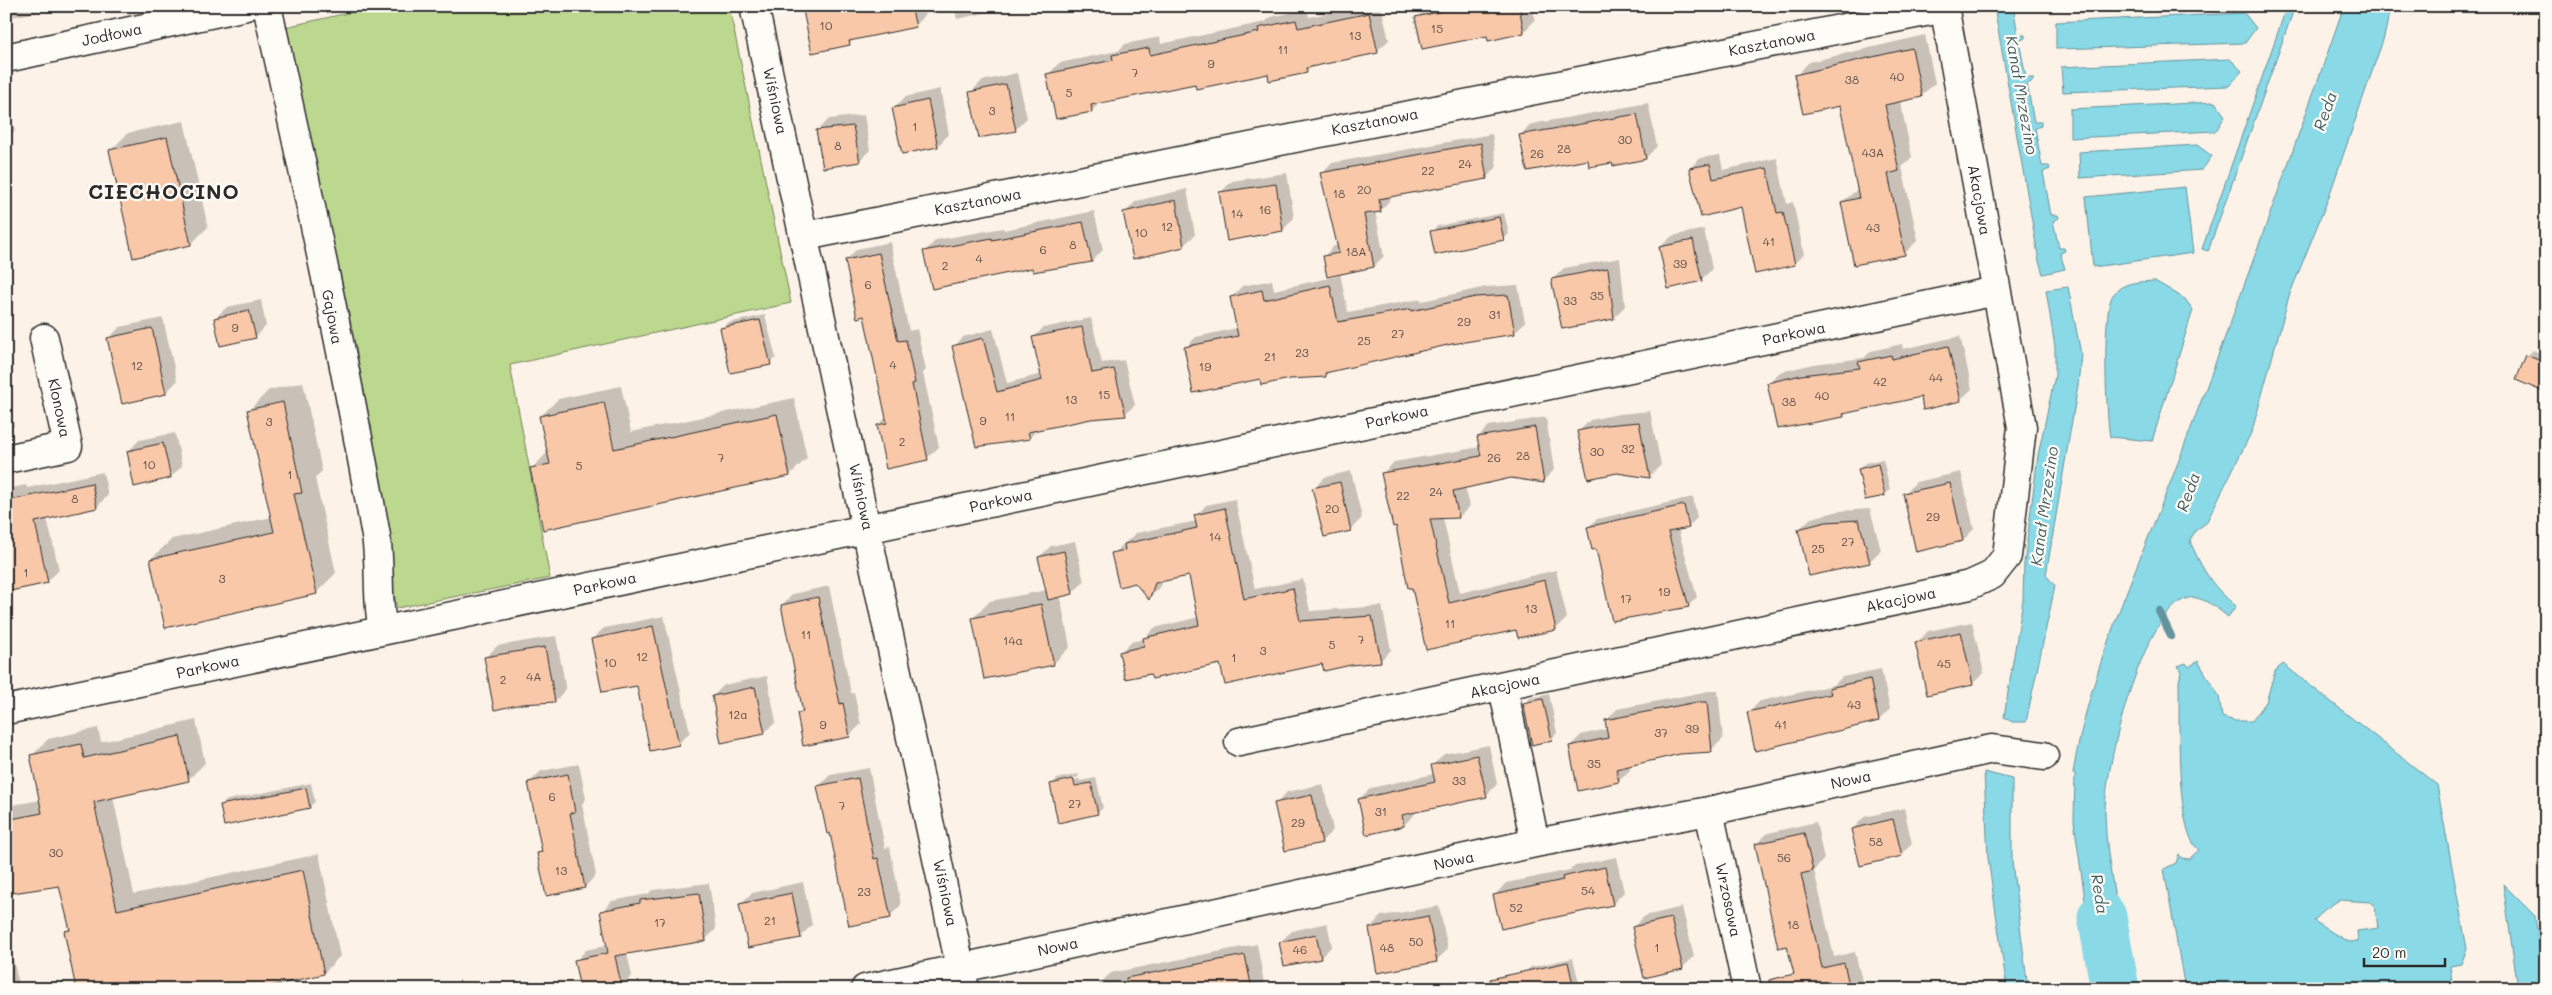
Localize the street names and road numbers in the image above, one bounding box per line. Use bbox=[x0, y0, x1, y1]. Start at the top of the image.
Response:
street label: Jodłowa bbox=[80, 18, 144, 50]
street label: Kasztanowa bbox=[1727, 24, 1817, 60]
street label: Wiśniowa bbox=[759, 66, 793, 136]
street label: Kasztanowa bbox=[1330, 103, 1420, 139]
street label: Akacjowa bbox=[1964, 163, 1996, 237]
street label: Kasztanowa bbox=[933, 183, 1023, 219]
street label: Gajowa bbox=[318, 288, 348, 346]
street label: Parkowa bbox=[1760, 317, 1827, 349]
street label: Klonowa bbox=[44, 376, 76, 439]
street label: Parkowa bbox=[1363, 400, 1430, 432]
street label: Wiśniowa bbox=[845, 462, 879, 532]
street label: Parkowa bbox=[967, 484, 1034, 516]
street label: Parkowa bbox=[571, 567, 638, 599]
street label: Akacjowa bbox=[1864, 582, 1938, 616]
street label: Parkowa bbox=[174, 650, 241, 682]
street label: Akacjowa bbox=[1468, 668, 1542, 702]
street label: Nowa bbox=[1829, 765, 1873, 793]
street label: Nowa bbox=[1432, 846, 1476, 874]
street label: Wiśniowa bbox=[929, 858, 963, 928]
street label: Wrzosowa bbox=[1711, 861, 1747, 939]
street label: Nowa bbox=[1036, 932, 1080, 960]

